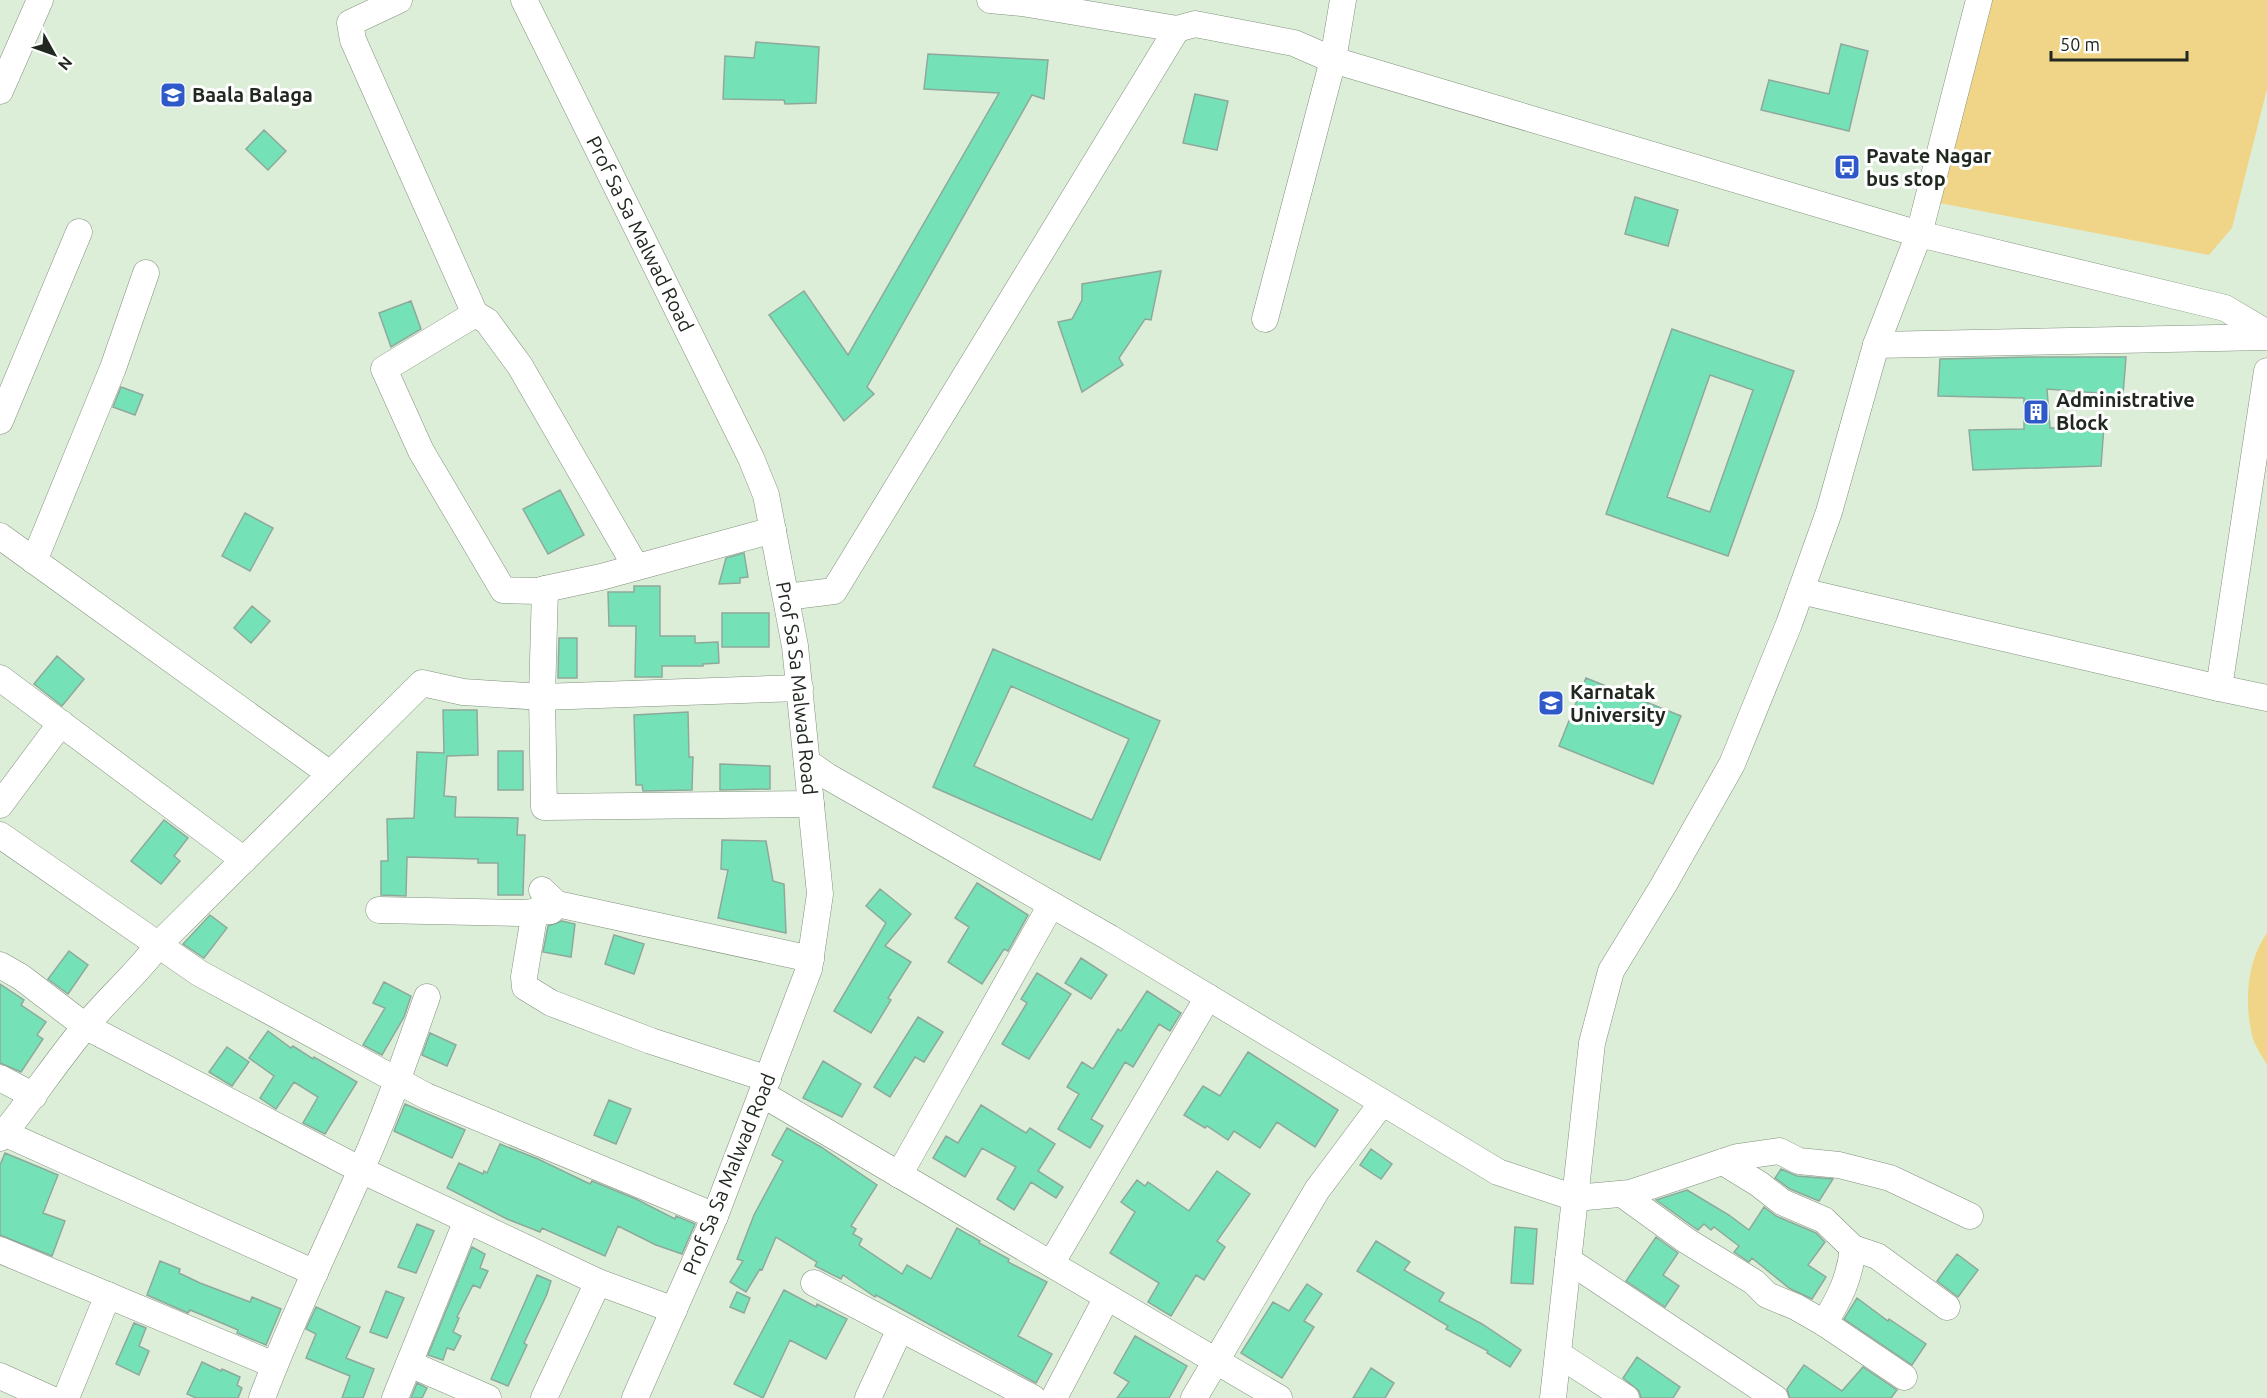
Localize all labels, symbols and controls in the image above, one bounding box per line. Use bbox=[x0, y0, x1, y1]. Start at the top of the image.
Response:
north arrow bbox=[24, 24, 84, 84]
scale bar bbox=[2051, 24, 2188, 62]
text: 50 m bbox=[2060, 34, 2100, 54]
text: N bbox=[55, 53, 76, 74]
school or university icon: Baala Balaga bbox=[158, 80, 188, 110]
place label: Baala Balaga bbox=[192, 83, 313, 106]
street label: Prof Sa Sa Malwad Road bbox=[582, 132, 698, 335]
place label: Pavate Nagar bus stop bbox=[1866, 144, 1992, 190]
bus stop icon: Pavate Nagar bus stop bbox=[1832, 152, 1862, 182]
place label: Administrative Block bbox=[2056, 388, 2195, 434]
building icon: Administrative Block bbox=[2021, 397, 2051, 427]
street label: Prof Sa Sa Malwad Road bbox=[772, 579, 822, 796]
place label: Karnatak University bbox=[1570, 680, 1666, 726]
school or university icon: Karnatak University bbox=[1536, 688, 1566, 718]
street label: Prof Sa Sa Malwad Road bbox=[678, 1070, 780, 1278]

